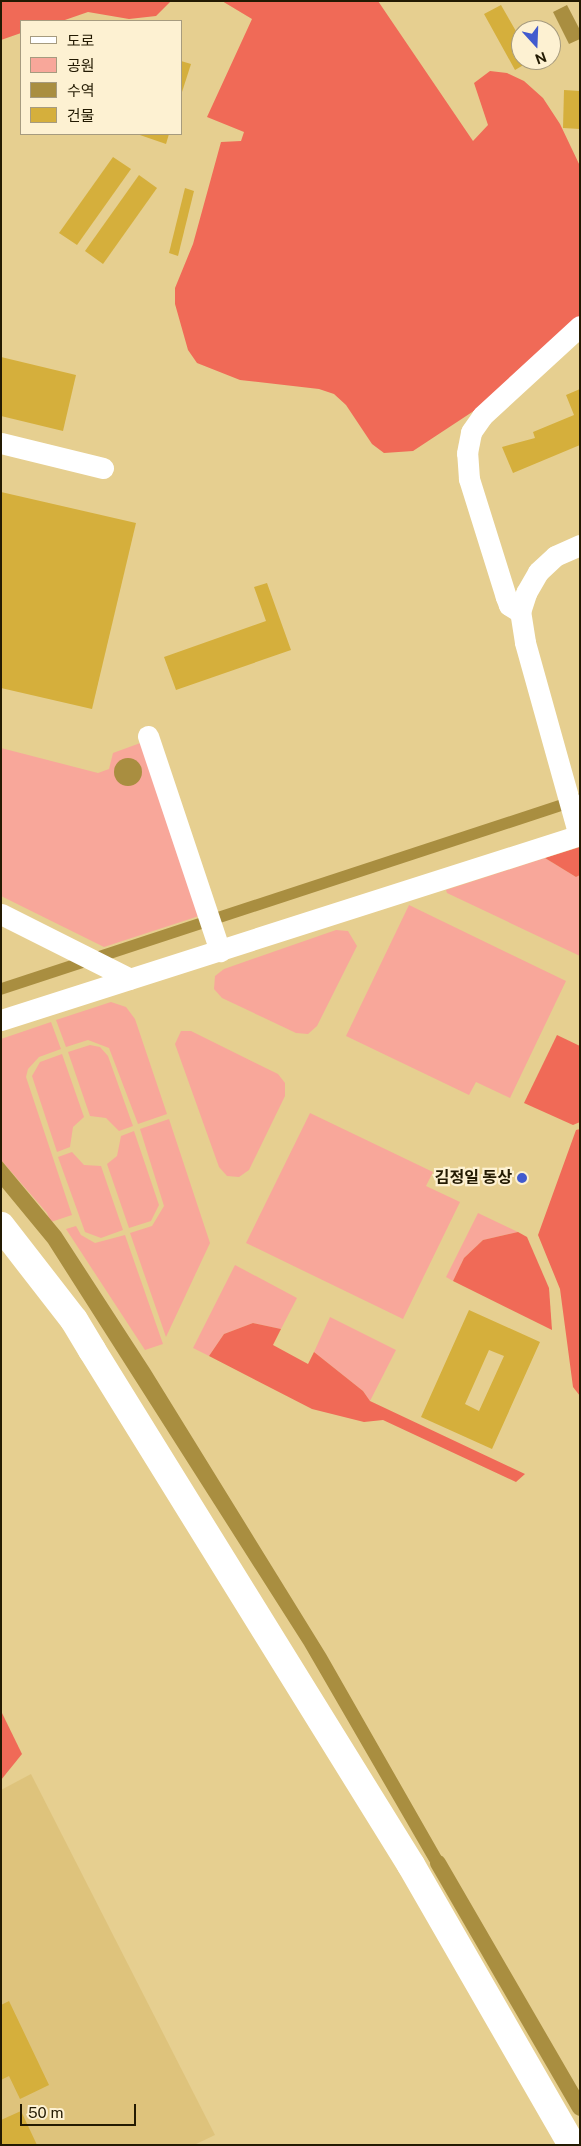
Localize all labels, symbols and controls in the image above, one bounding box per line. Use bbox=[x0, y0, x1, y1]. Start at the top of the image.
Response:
legend bbox=[20, 20, 182, 135]
north arrow bbox=[511, 20, 561, 70]
text: 도로 bbox=[67, 32, 95, 49]
text: N bbox=[533, 49, 549, 68]
text: 공원 bbox=[67, 57, 95, 74]
text: 수역 bbox=[67, 82, 95, 99]
text: 건물 bbox=[67, 107, 95, 124]
place label: 김정일 동상 bbox=[435, 1168, 512, 1188]
marker: 김정일 동상 bbox=[516, 1172, 528, 1184]
scale bar bbox=[22, 2094, 139, 2126]
text: 50 m bbox=[28, 2104, 63, 2121]

